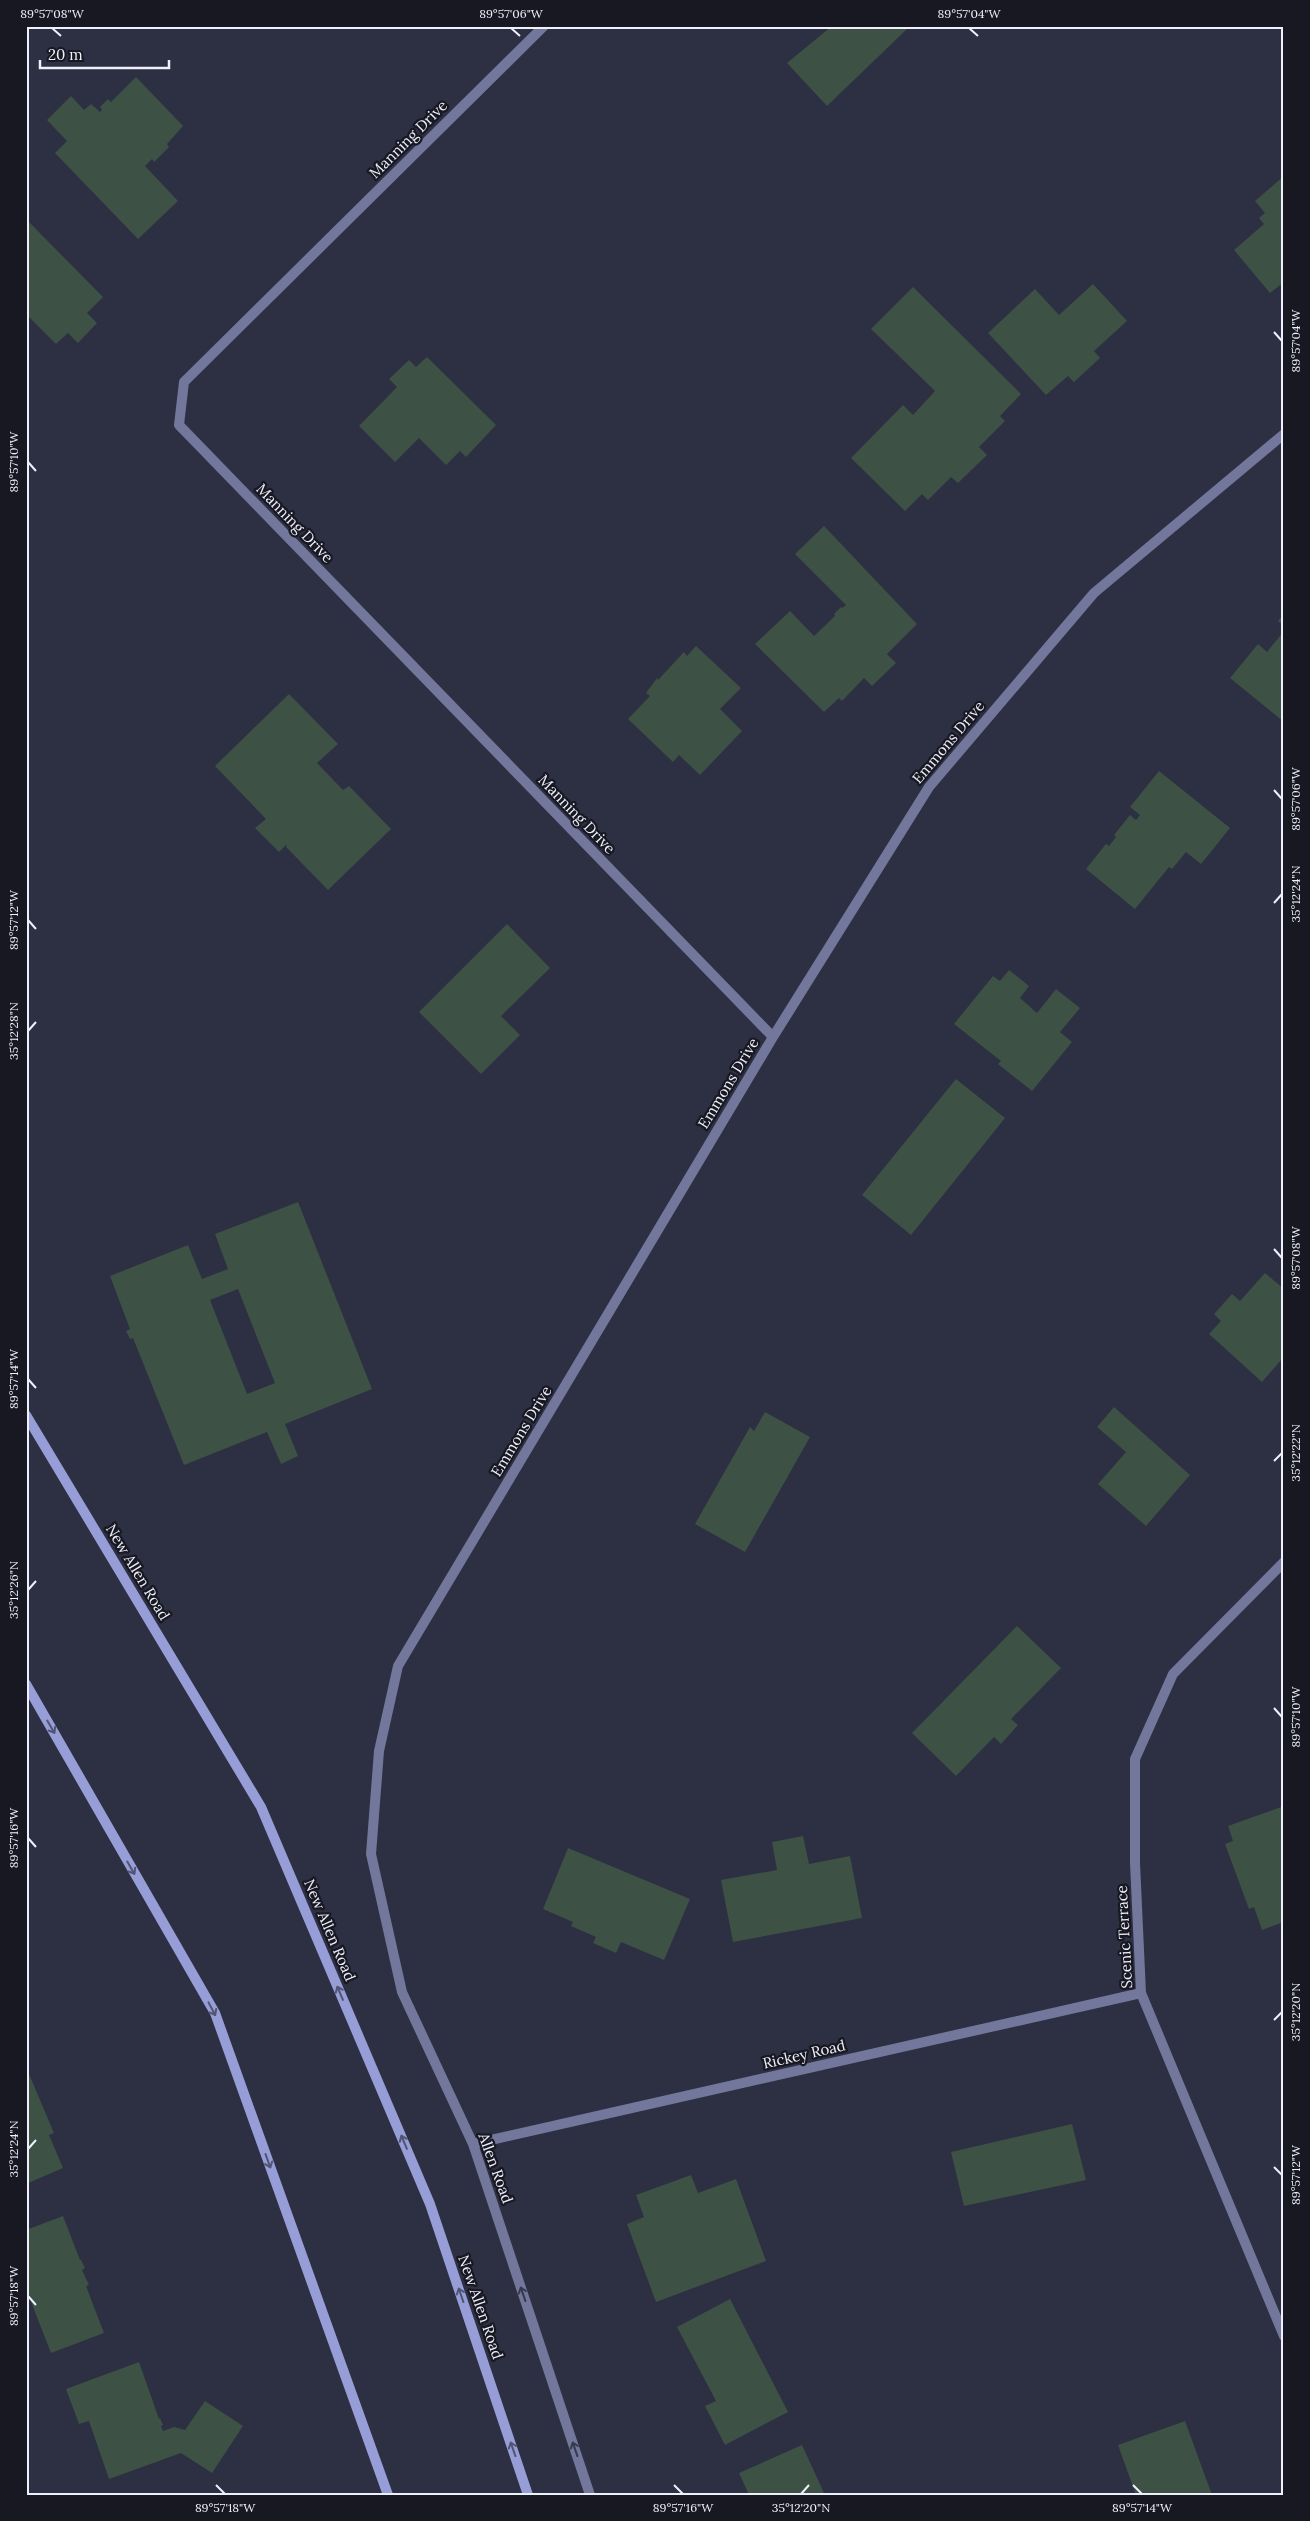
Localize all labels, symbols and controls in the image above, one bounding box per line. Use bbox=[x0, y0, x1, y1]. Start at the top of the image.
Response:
text: 89°57'08"W bbox=[20, 6, 85, 21]
text: 89°57'06"W bbox=[479, 6, 544, 21]
text: 89°57'04"W bbox=[938, 6, 1002, 21]
scale bar bbox=[40, 38, 169, 70]
text: 20 m bbox=[48, 45, 83, 64]
street label: Manning Drive bbox=[365, 96, 451, 182]
text: 89°57'04"W bbox=[1288, 308, 1303, 372]
text: 89°57'10"W bbox=[6, 430, 21, 492]
street label: Manning Drive bbox=[252, 479, 338, 567]
street label: Emmons Drive bbox=[908, 697, 988, 787]
text: 89°57'06"W bbox=[1288, 766, 1303, 831]
street label: Manning Drive bbox=[534, 770, 620, 858]
text: 35°12'24"N bbox=[1288, 865, 1303, 923]
text: 89°57'12"W bbox=[6, 889, 21, 950]
text: 35°12'28"N bbox=[6, 1002, 21, 1060]
street label: Emmons Drive bbox=[693, 1034, 763, 1132]
text: 89°57'08"W bbox=[1288, 1225, 1303, 1290]
text: 89°57'14"W bbox=[6, 1348, 21, 1409]
street label: Emmons Drive bbox=[486, 1382, 556, 1480]
text: 35°12'22"N bbox=[1288, 1424, 1303, 1482]
street label: New Allen Road bbox=[102, 1520, 174, 1624]
text: 35°12'26"N bbox=[6, 1561, 21, 1619]
text: 89°57'10"W bbox=[1288, 1685, 1303, 1747]
one-way arrow bbox=[46, 1719, 56, 1733]
text: 89°57'16"W bbox=[6, 1807, 21, 1868]
one-way arrow bbox=[127, 1860, 137, 1874]
street label: New Allen Road bbox=[300, 1876, 360, 1984]
street label: Scenic Terrace bbox=[1112, 1885, 1136, 1989]
text: 35°12'20"N bbox=[1288, 1983, 1303, 2041]
one-way arrow bbox=[335, 1986, 345, 2001]
one-way arrow bbox=[207, 2001, 217, 2016]
street label: Rickey Road bbox=[761, 2035, 847, 2073]
text: 35°12'24"N bbox=[6, 2120, 21, 2178]
street label: Allen Road bbox=[474, 2129, 518, 2206]
one-way arrow bbox=[399, 2135, 408, 2151]
text: 89°57'12"W bbox=[1288, 2144, 1303, 2205]
one-way arrow bbox=[264, 2153, 273, 2168]
street label: New Allen Road bbox=[454, 2252, 508, 2362]
text: 89°57'18"W bbox=[6, 2265, 21, 2326]
one-way arrow bbox=[456, 2287, 465, 2303]
one-way arrow bbox=[518, 2287, 528, 2303]
one-way arrow bbox=[508, 2441, 517, 2457]
one-way arrow bbox=[570, 2441, 579, 2457]
text: 89°57'18"W bbox=[195, 2500, 256, 2515]
text: 89°57'16"W bbox=[653, 2500, 714, 2515]
text: 35°12'20"N bbox=[772, 2500, 830, 2515]
text: 89°57'14"W bbox=[1112, 2500, 1173, 2515]

